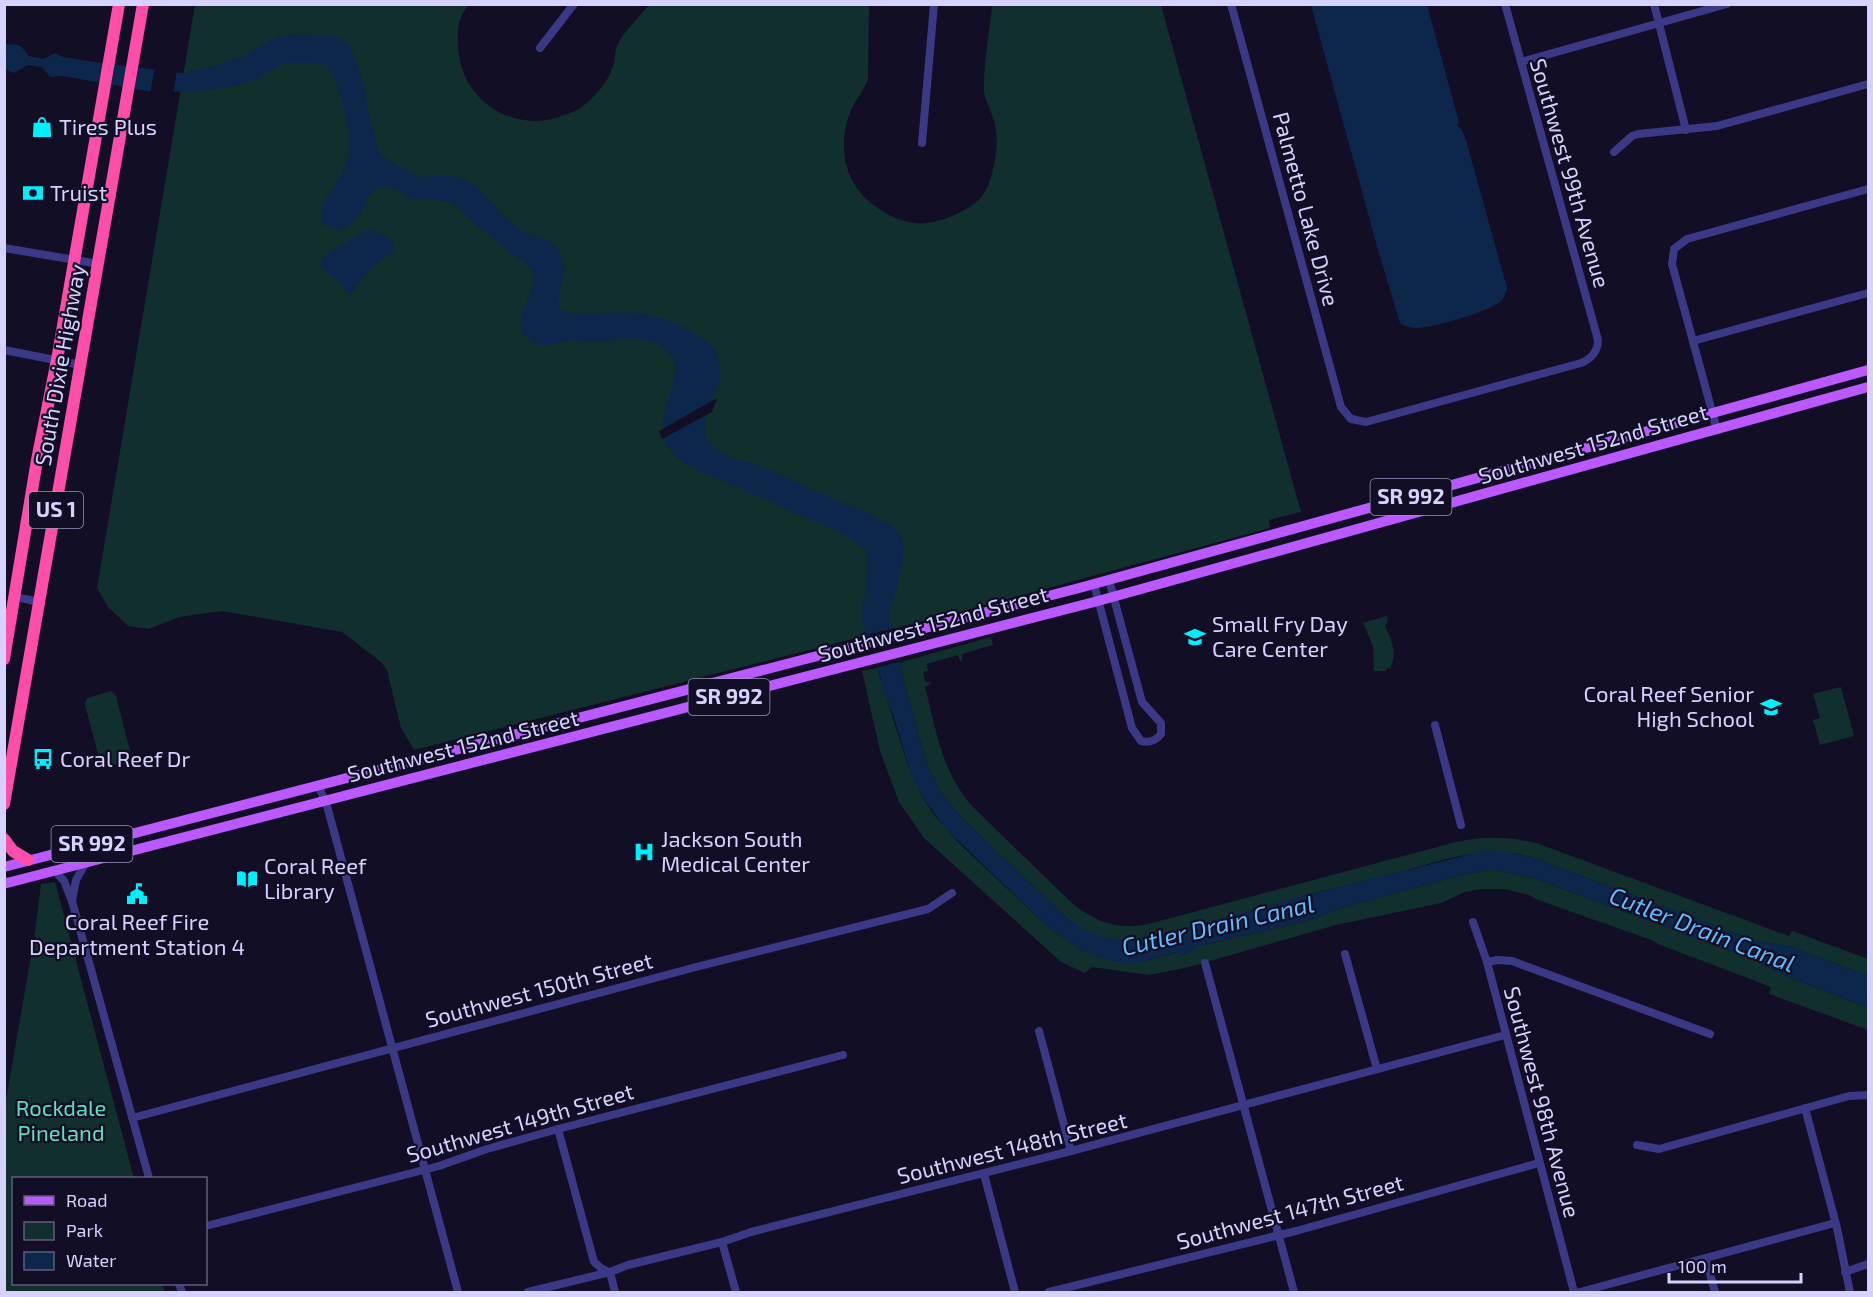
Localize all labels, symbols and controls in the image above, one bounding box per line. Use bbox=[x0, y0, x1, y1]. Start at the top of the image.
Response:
street label: Southwest 99th Avenue bbox=[1526, 55, 1616, 290]
street label: Palmetto Lake Drive bbox=[1269, 109, 1345, 309]
place label: Tires Plus bbox=[59, 113, 157, 139]
shop icon: Tires Plus bbox=[30, 115, 54, 139]
place label: Truist bbox=[50, 179, 107, 205]
bank icon: Truist bbox=[21, 181, 45, 205]
street label: South Dixie Highway bbox=[28, 262, 90, 468]
street label: Southwest 152nd Street bbox=[1475, 398, 1710, 488]
road number: SR 992 bbox=[1370, 479, 1452, 515]
road number: US 1 bbox=[29, 492, 83, 528]
street label: Southwest 152nd Street bbox=[815, 580, 1051, 666]
place label: Small Fry Day Care Center bbox=[1212, 610, 1348, 661]
school or university icon: Small Fry Day Care Center bbox=[1183, 625, 1207, 649]
road number: SR 992 bbox=[688, 679, 770, 715]
place label: Coral Reef Senior High School bbox=[1583, 680, 1754, 731]
school or university icon: Coral Reef Senior High School bbox=[1759, 695, 1783, 719]
street label: Southwest 152nd Street bbox=[345, 704, 581, 786]
place label: Coral Reef Dr bbox=[60, 745, 190, 771]
bus stop icon: Coral Reef Dr bbox=[31, 747, 55, 771]
place label: Jackson South Medical Center bbox=[661, 825, 810, 876]
road number: SR 992 bbox=[52, 826, 132, 862]
hospital icon: Jackson South Medical Center bbox=[632, 840, 656, 864]
place label: Coral Reef Library bbox=[264, 852, 367, 903]
library icon: Coral Reef Library bbox=[235, 867, 259, 891]
water label: Cutler Drain Canal bbox=[1606, 880, 1799, 977]
public building icon: Coral Reef Fire Department Station 4 bbox=[125, 882, 149, 906]
water label: Cutler Drain Canal bbox=[1119, 888, 1317, 961]
place label: Coral Reef Fire Department Station 4 bbox=[29, 908, 245, 959]
street label: Southwest 150th Street bbox=[422, 946, 655, 1032]
street label: Southwest 98th Avenue bbox=[1500, 983, 1586, 1220]
street label: Southwest 149th Street bbox=[403, 1077, 636, 1167]
park label: Rockdale Pineland bbox=[16, 1094, 106, 1145]
street label: Southwest 148th Street bbox=[894, 1106, 1129, 1188]
street label: Southwest 147th Street bbox=[1174, 1168, 1406, 1254]
legend bbox=[12, 1177, 207, 1285]
text: Road bbox=[66, 1189, 107, 1211]
text: Park bbox=[66, 1219, 103, 1241]
scale bar bbox=[1669, 1246, 1801, 1284]
text: Water bbox=[66, 1249, 116, 1271]
text: 100 m bbox=[1678, 1255, 1727, 1277]

